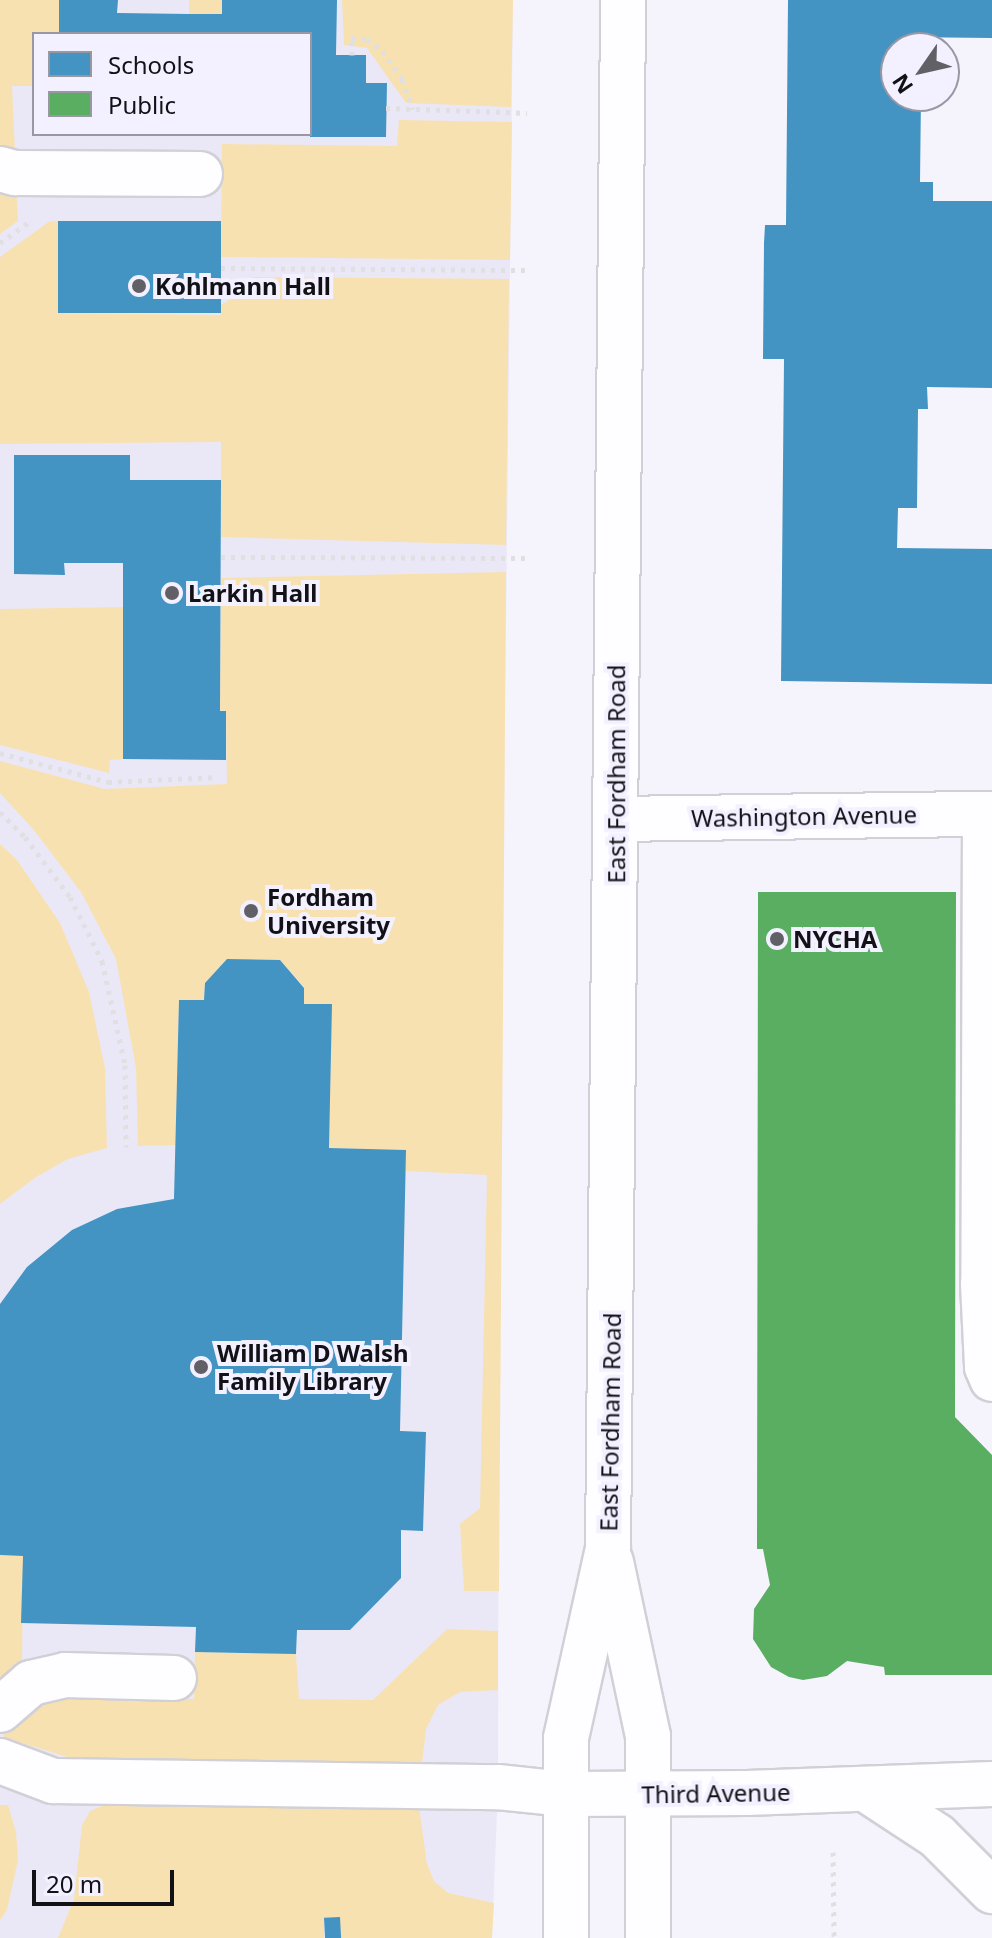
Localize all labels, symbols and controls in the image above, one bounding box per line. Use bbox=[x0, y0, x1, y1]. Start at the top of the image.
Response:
legend bbox=[32, 32, 312, 136]
north arrow bbox=[880, 32, 960, 112]
text: Schools bbox=[108, 48, 194, 81]
text: N bbox=[884, 69, 919, 100]
text: Public bbox=[108, 88, 176, 121]
place label: Kohlmann Hall bbox=[155, 272, 331, 300]
marker: Kohlmann Hall bbox=[130, 277, 148, 295]
place label: Larkin Hall bbox=[188, 579, 317, 607]
marker: Larkin Hall bbox=[163, 584, 181, 602]
street label: East Fordham Road bbox=[602, 664, 630, 884]
street label: Washington Avenue bbox=[691, 800, 917, 832]
place label: Fordham University bbox=[267, 883, 390, 939]
marker: Fordham University bbox=[242, 902, 260, 920]
place label: NYCHA bbox=[793, 925, 877, 953]
marker: NYCHA bbox=[768, 930, 786, 948]
street label: East Fordham Road bbox=[594, 1312, 626, 1532]
place label: William D Walsh Family Library bbox=[217, 1339, 409, 1395]
marker: William D Walsh Family Library bbox=[192, 1358, 210, 1376]
street label: Third Avenue bbox=[641, 1777, 791, 1809]
scale bar bbox=[36, 1854, 178, 1904]
text: 20 m bbox=[46, 1867, 102, 1900]

